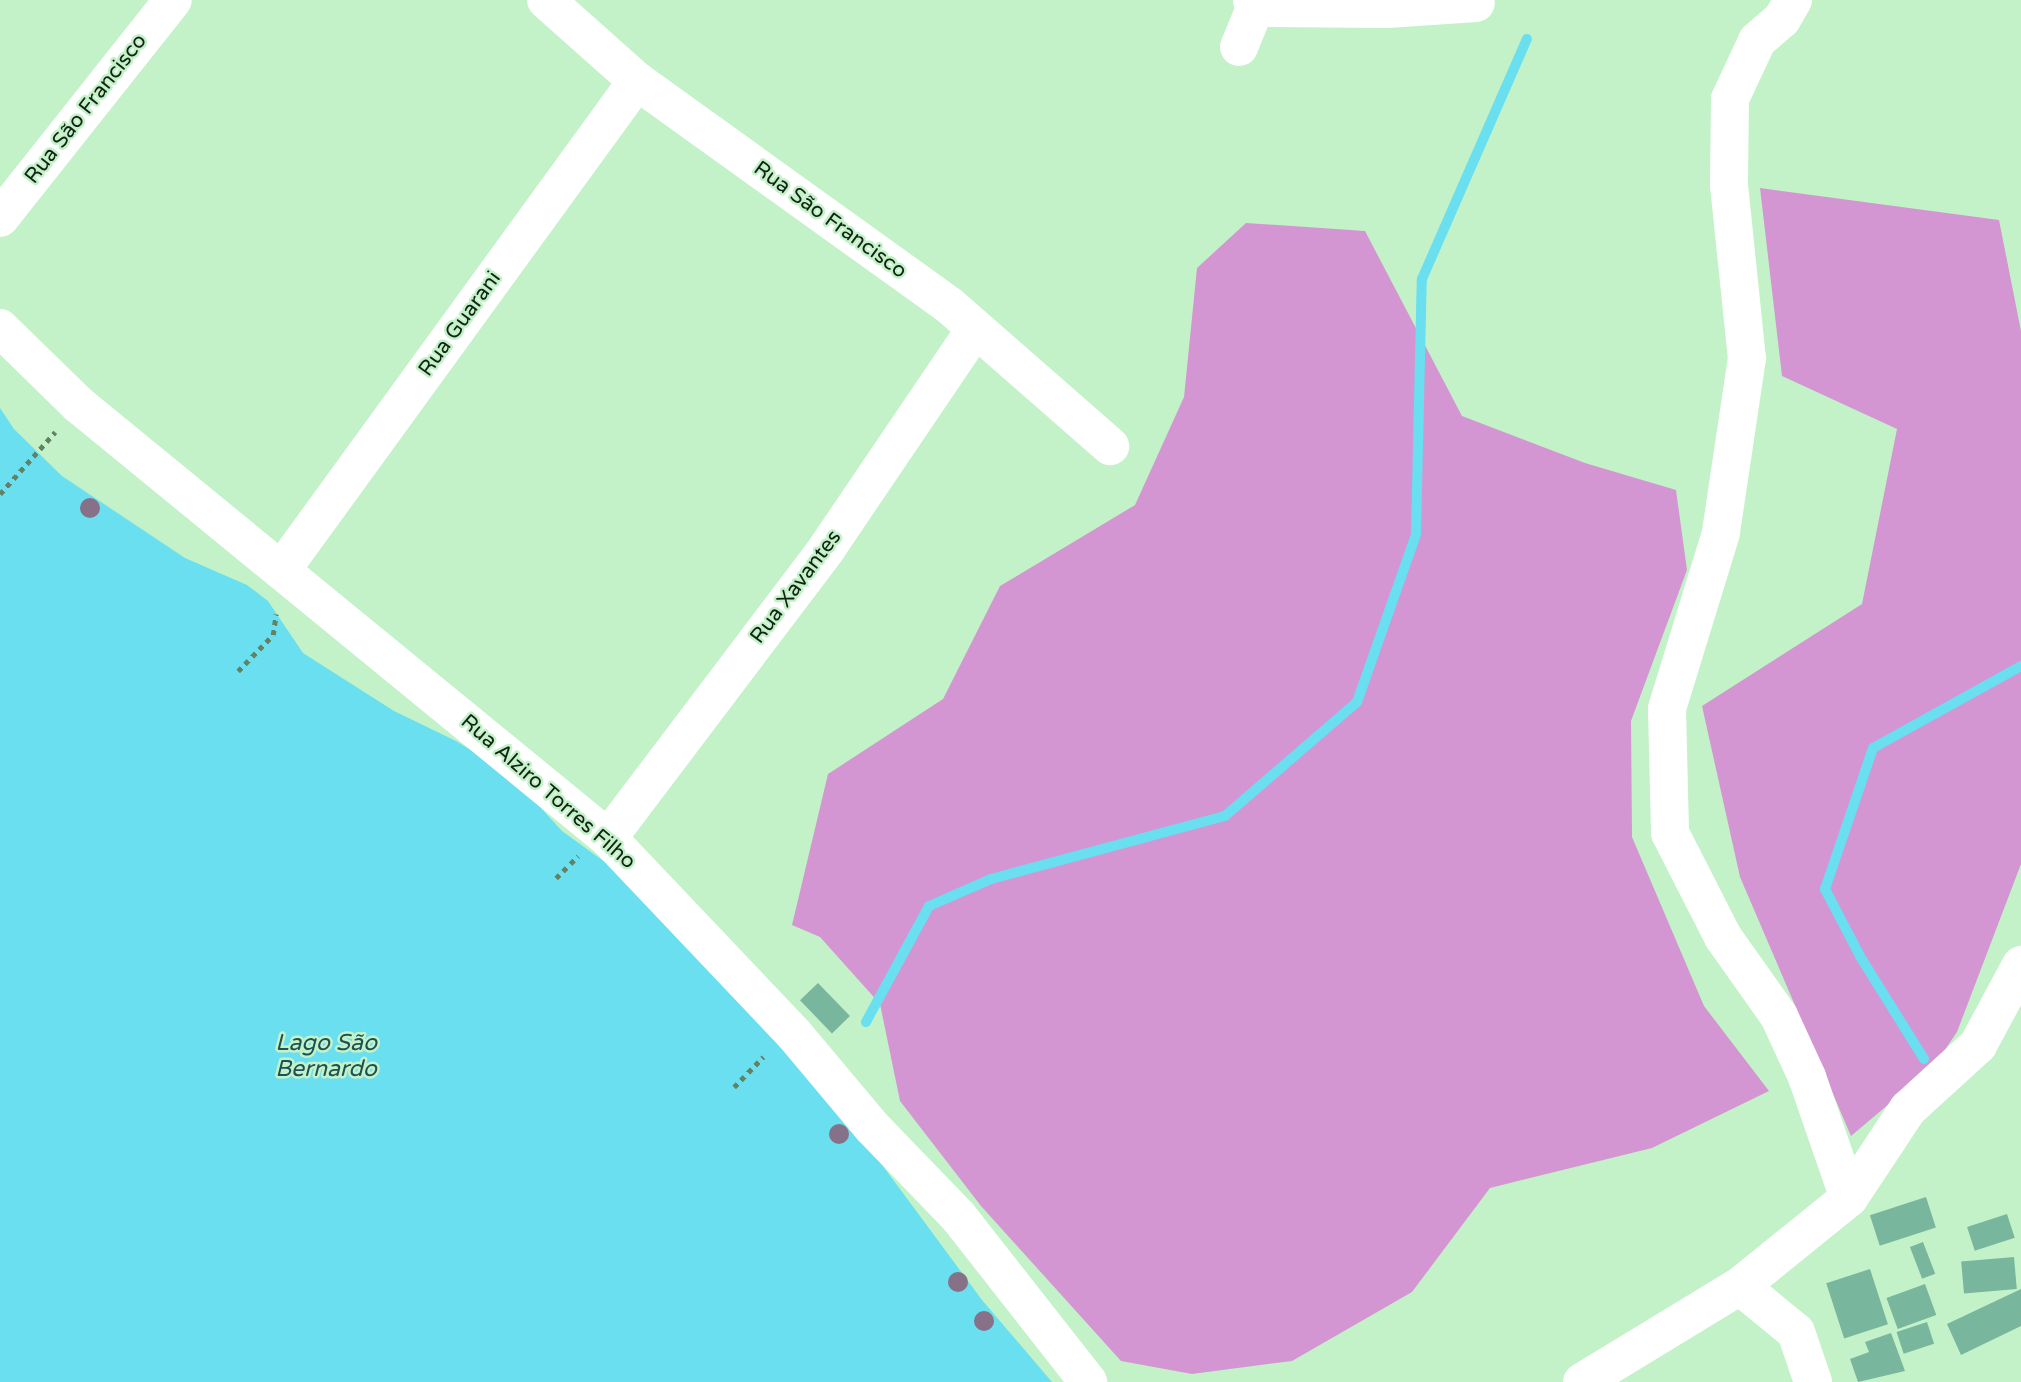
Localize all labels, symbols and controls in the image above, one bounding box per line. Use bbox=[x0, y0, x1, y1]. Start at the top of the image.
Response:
street label: Rua São Francisco bbox=[20, 29, 152, 189]
street label: Rua São Francisco bbox=[748, 156, 912, 284]
street label: Rua Guarani bbox=[414, 267, 506, 381]
street label: Rua Xavantes bbox=[745, 525, 847, 649]
street label: Rua Alziro Torres Filho bbox=[455, 709, 641, 875]
water label: Lago São Bernardo bbox=[275, 1029, 377, 1083]

